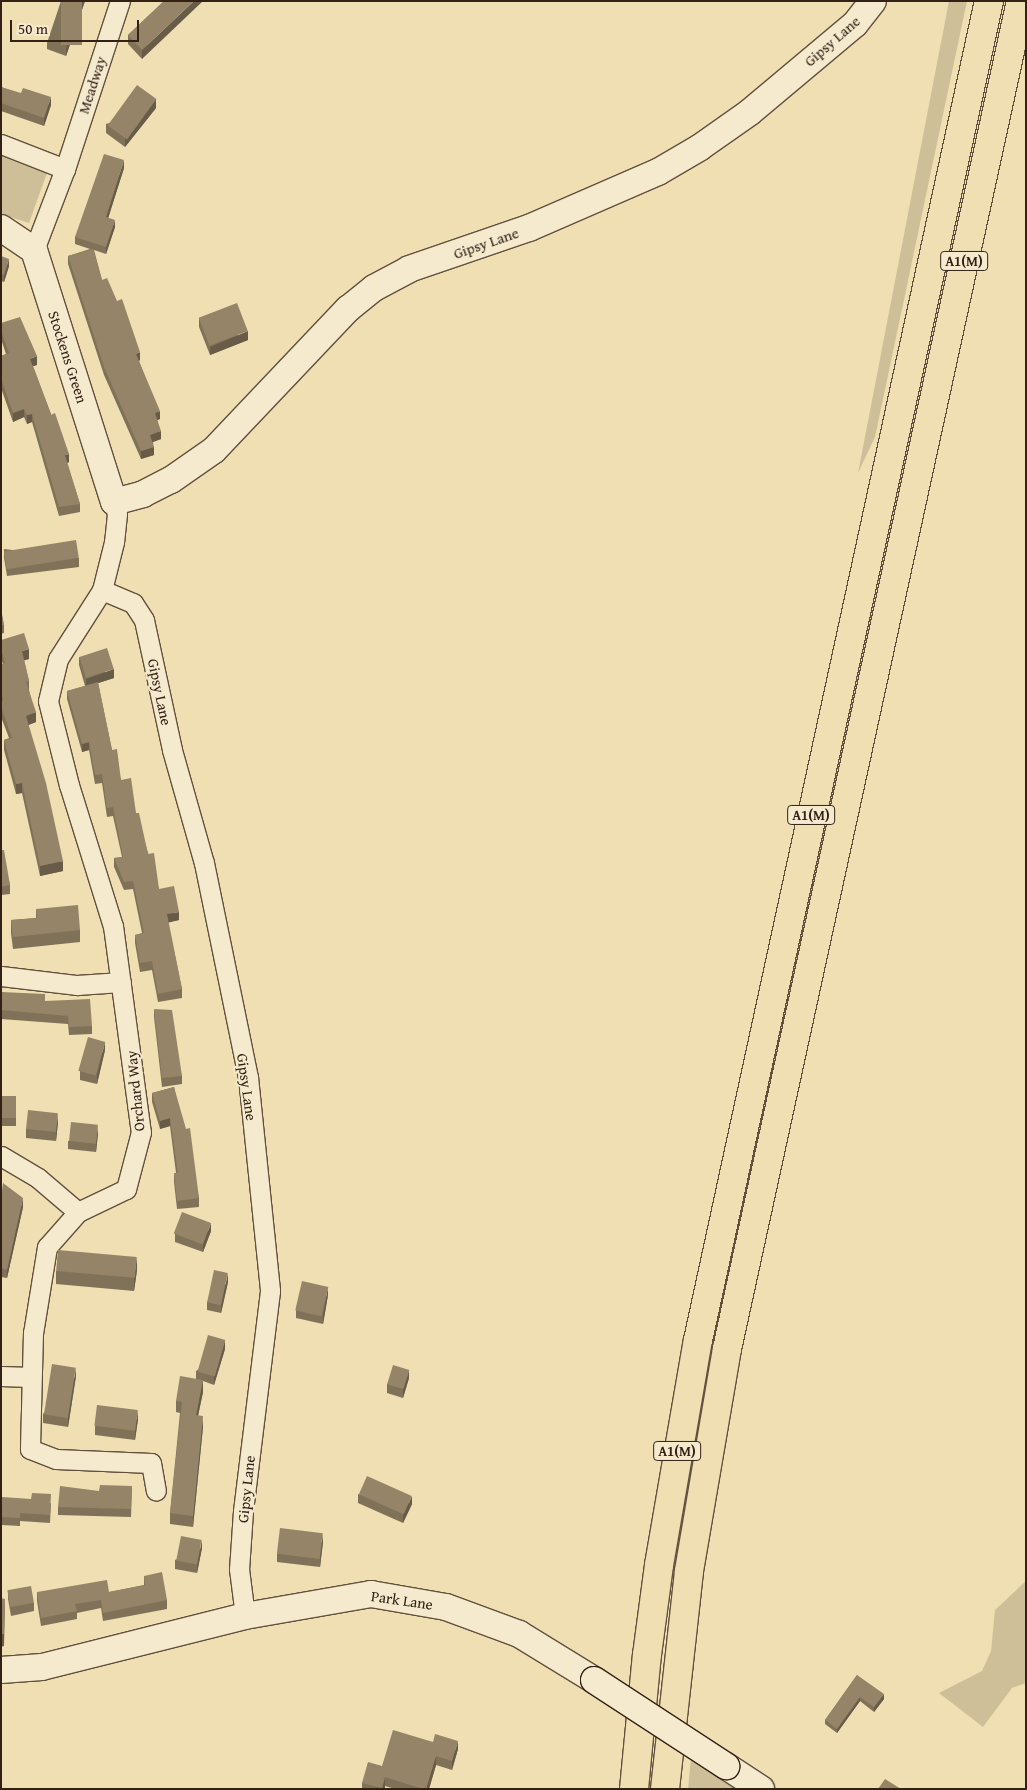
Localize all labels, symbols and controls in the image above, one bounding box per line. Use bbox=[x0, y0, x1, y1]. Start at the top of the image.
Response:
scale bar bbox=[12, 10, 141, 42]
street label: Gipsy Lane bbox=[801, 12, 863, 70]
text: 50 m bbox=[18, 18, 48, 39]
street label: Meadway bbox=[74, 54, 110, 116]
street label: Gipsy Lane bbox=[451, 223, 521, 263]
road number: A1(M) bbox=[939, 250, 989, 272]
street label: Stockens Green bbox=[45, 309, 91, 405]
street label: Gipsy Lane bbox=[144, 657, 176, 727]
road number: A1(M) bbox=[786, 804, 836, 826]
street label: Orchard Way bbox=[122, 1050, 148, 1132]
street label: Gipsy Lane bbox=[233, 1052, 261, 1122]
road number: A1(M) bbox=[652, 1440, 702, 1462]
street label: Gipsy Lane bbox=[234, 1454, 258, 1524]
street label: Park Lane bbox=[370, 1587, 434, 1613]

